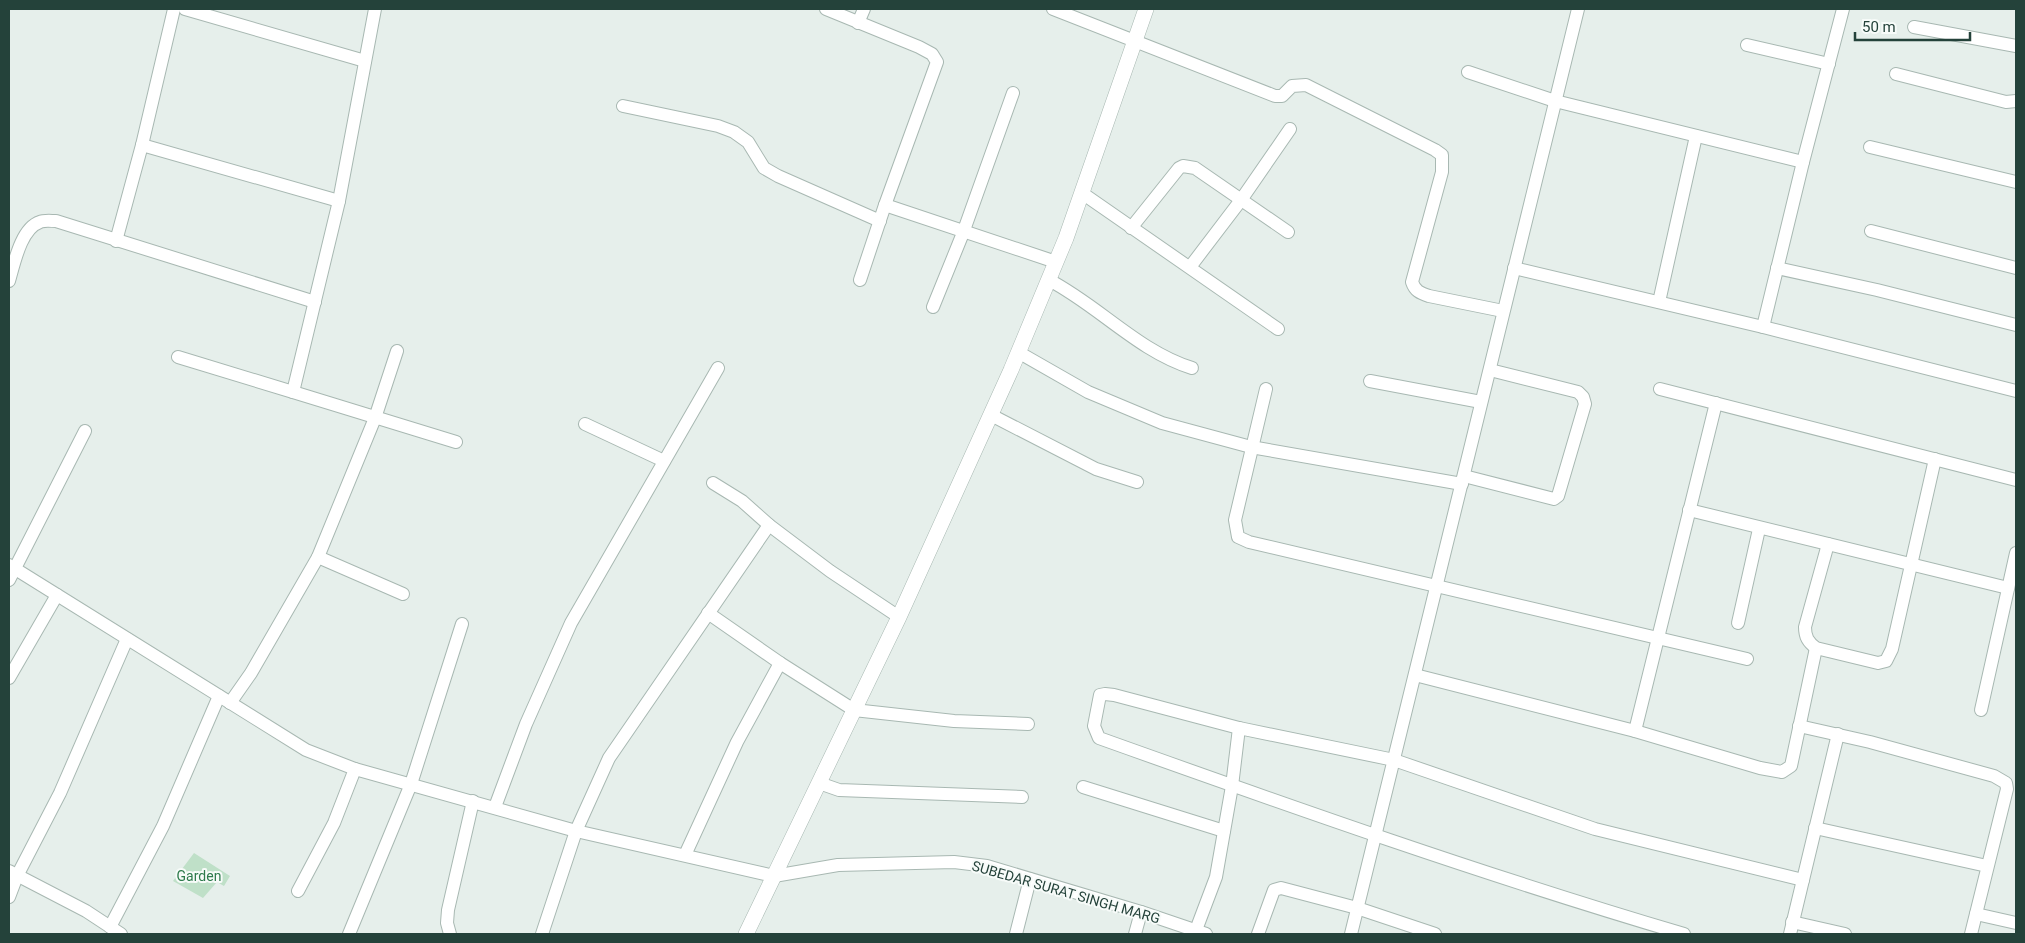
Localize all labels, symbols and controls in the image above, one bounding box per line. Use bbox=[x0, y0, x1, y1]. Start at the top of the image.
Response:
scale bar bbox=[1855, 10, 1970, 42]
text: 50 m bbox=[1862, 18, 1896, 36]
street label: SUBEDAR SURAT SINGH MARG bbox=[970, 857, 1162, 927]
park label: Garden bbox=[177, 868, 221, 884]

